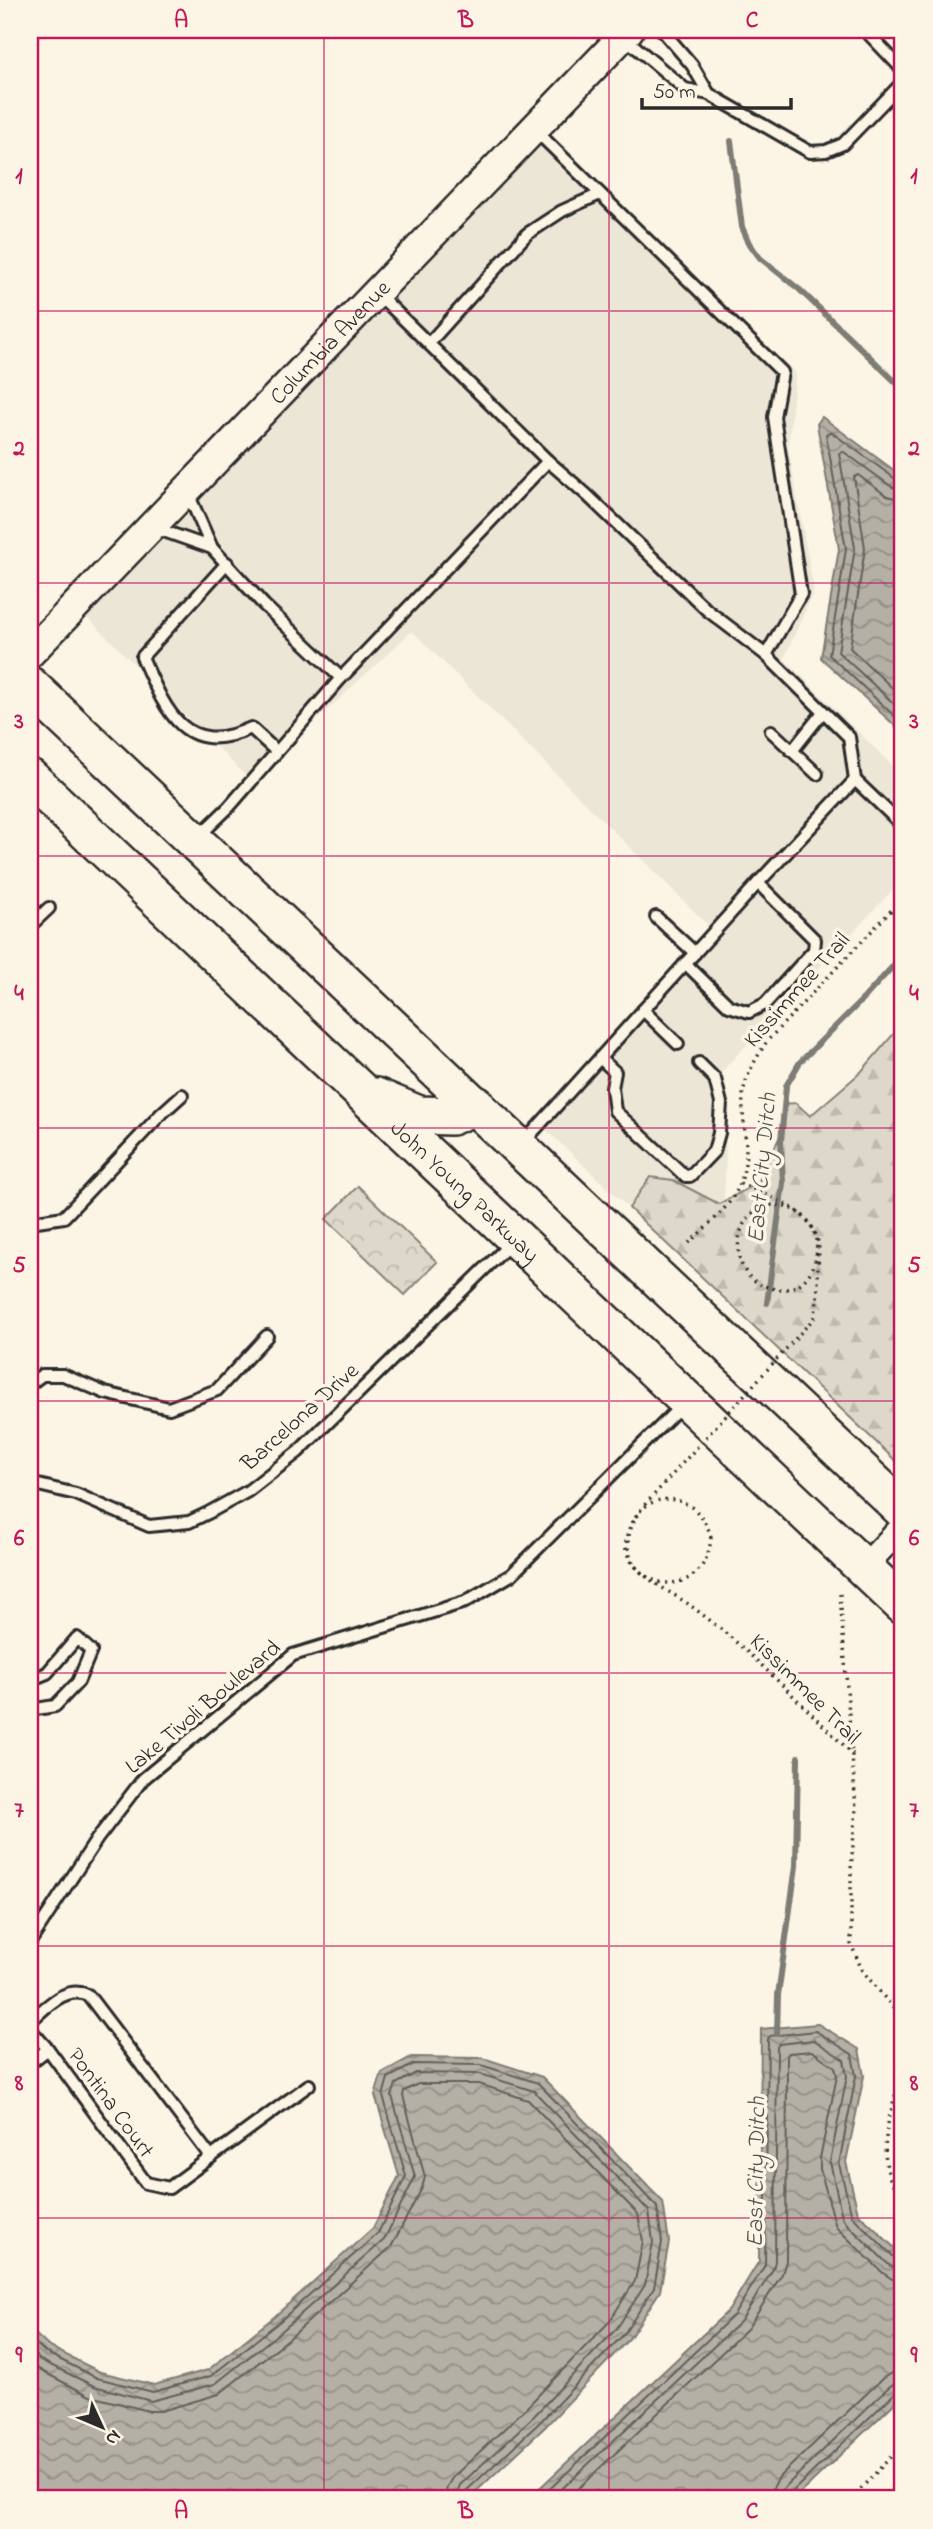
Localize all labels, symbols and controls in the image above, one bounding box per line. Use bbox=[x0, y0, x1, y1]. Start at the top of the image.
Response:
text: A bbox=[174, 5, 188, 38]
text: B bbox=[457, 5, 474, 38]
text: C bbox=[746, 5, 759, 38]
scale bar bbox=[642, 66, 791, 110]
text: 50 m bbox=[653, 78, 696, 108]
text: 1 bbox=[15, 161, 23, 194]
text: 1 bbox=[910, 161, 918, 194]
street label: Columbia Avenue bbox=[263, 273, 400, 413]
text: 2 bbox=[12, 433, 25, 466]
text: 2 bbox=[907, 433, 920, 466]
text: 3 bbox=[13, 706, 24, 739]
text: 3 bbox=[908, 706, 919, 739]
street label: Kissimmee Trail bbox=[737, 926, 859, 1056]
text: 4 bbox=[14, 978, 24, 1011]
text: 4 bbox=[909, 978, 919, 1011]
water label: East City Ditch bbox=[739, 1091, 788, 1245]
street label: John Young Parkway bbox=[382, 1113, 546, 1273]
text: 5 bbox=[12, 1250, 26, 1283]
text: 5 bbox=[907, 1250, 921, 1283]
street label: Barcelona Drive bbox=[234, 1355, 368, 1481]
text: 6 bbox=[14, 1523, 25, 1556]
text: 6 bbox=[909, 1523, 920, 1556]
street label: Kissimmee Trail bbox=[741, 1627, 867, 1753]
street label: Lake Tivoli Boulevard bbox=[119, 1633, 289, 1783]
text: 7 bbox=[14, 1795, 24, 1828]
text: 7 bbox=[909, 1795, 919, 1828]
street label: Pontina Court bbox=[59, 2042, 161, 2166]
text: 8 bbox=[14, 2068, 24, 2101]
text: 8 bbox=[909, 2068, 919, 2101]
water label: East City Ditch bbox=[739, 2096, 776, 2248]
text: 9 bbox=[15, 2340, 24, 2373]
text: 9 bbox=[910, 2340, 919, 2373]
north arrow bbox=[66, 2392, 136, 2462]
text: N bbox=[98, 2423, 127, 2451]
text: A bbox=[174, 2496, 188, 2529]
text: B bbox=[457, 2496, 474, 2529]
text: C bbox=[746, 2496, 759, 2529]

